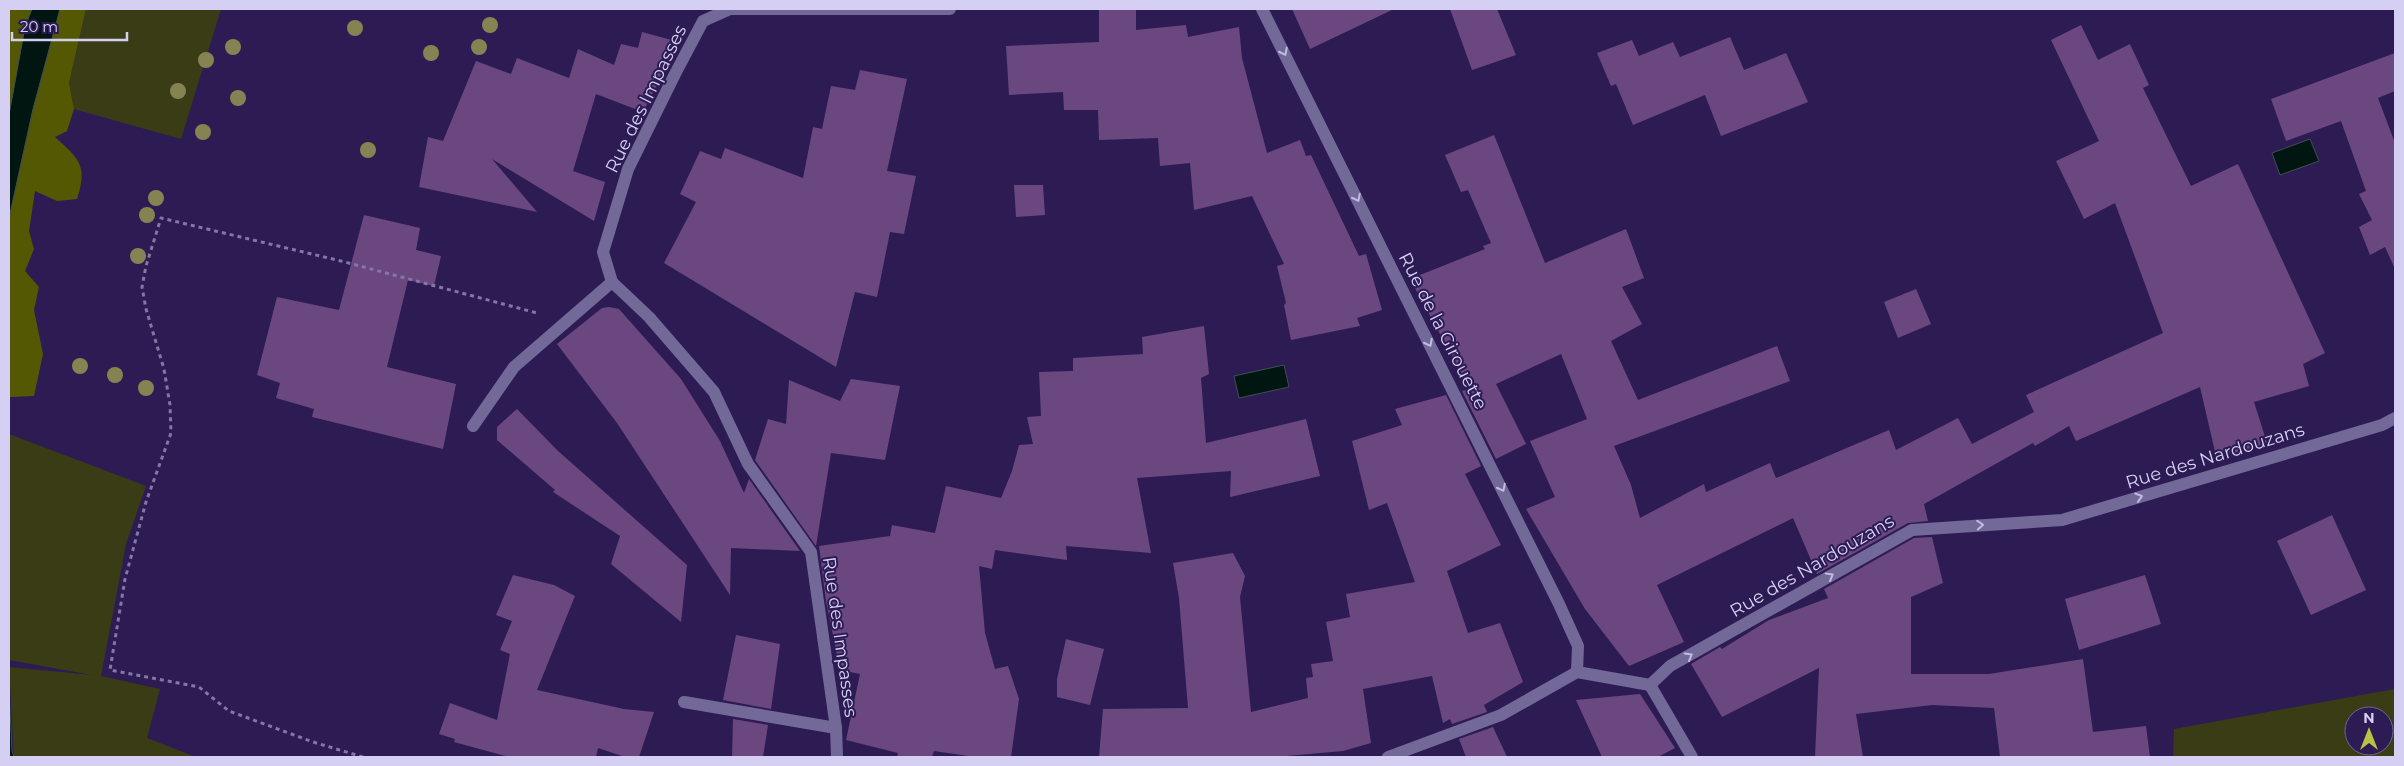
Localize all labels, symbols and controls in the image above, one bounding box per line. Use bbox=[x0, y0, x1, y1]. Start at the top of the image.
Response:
scale bar bbox=[12, 10, 128, 42]
text: 20 m bbox=[20, 17, 58, 36]
street label: Rue des Impasses bbox=[601, 21, 691, 177]
one-way arrow bbox=[1278, 47, 1288, 56]
one-way arrow bbox=[1351, 192, 1361, 201]
street label: Rue de la Girouette bbox=[1394, 249, 1492, 413]
one-way arrow bbox=[1423, 338, 1433, 347]
street label: Rue des Nardouzans bbox=[2123, 418, 2307, 494]
one-way arrow bbox=[1496, 483, 1506, 492]
one-way arrow bbox=[2135, 493, 2143, 503]
street label: Rue des Nardouzans bbox=[1726, 510, 1898, 622]
one-way arrow bbox=[1976, 520, 1984, 531]
street label: Rue des Impasses bbox=[818, 555, 862, 719]
one-way arrow bbox=[1825, 572, 1834, 582]
one-way arrow bbox=[1683, 652, 1692, 662]
north arrow bbox=[2344, 706, 2394, 756]
text: N bbox=[2363, 709, 2375, 727]

